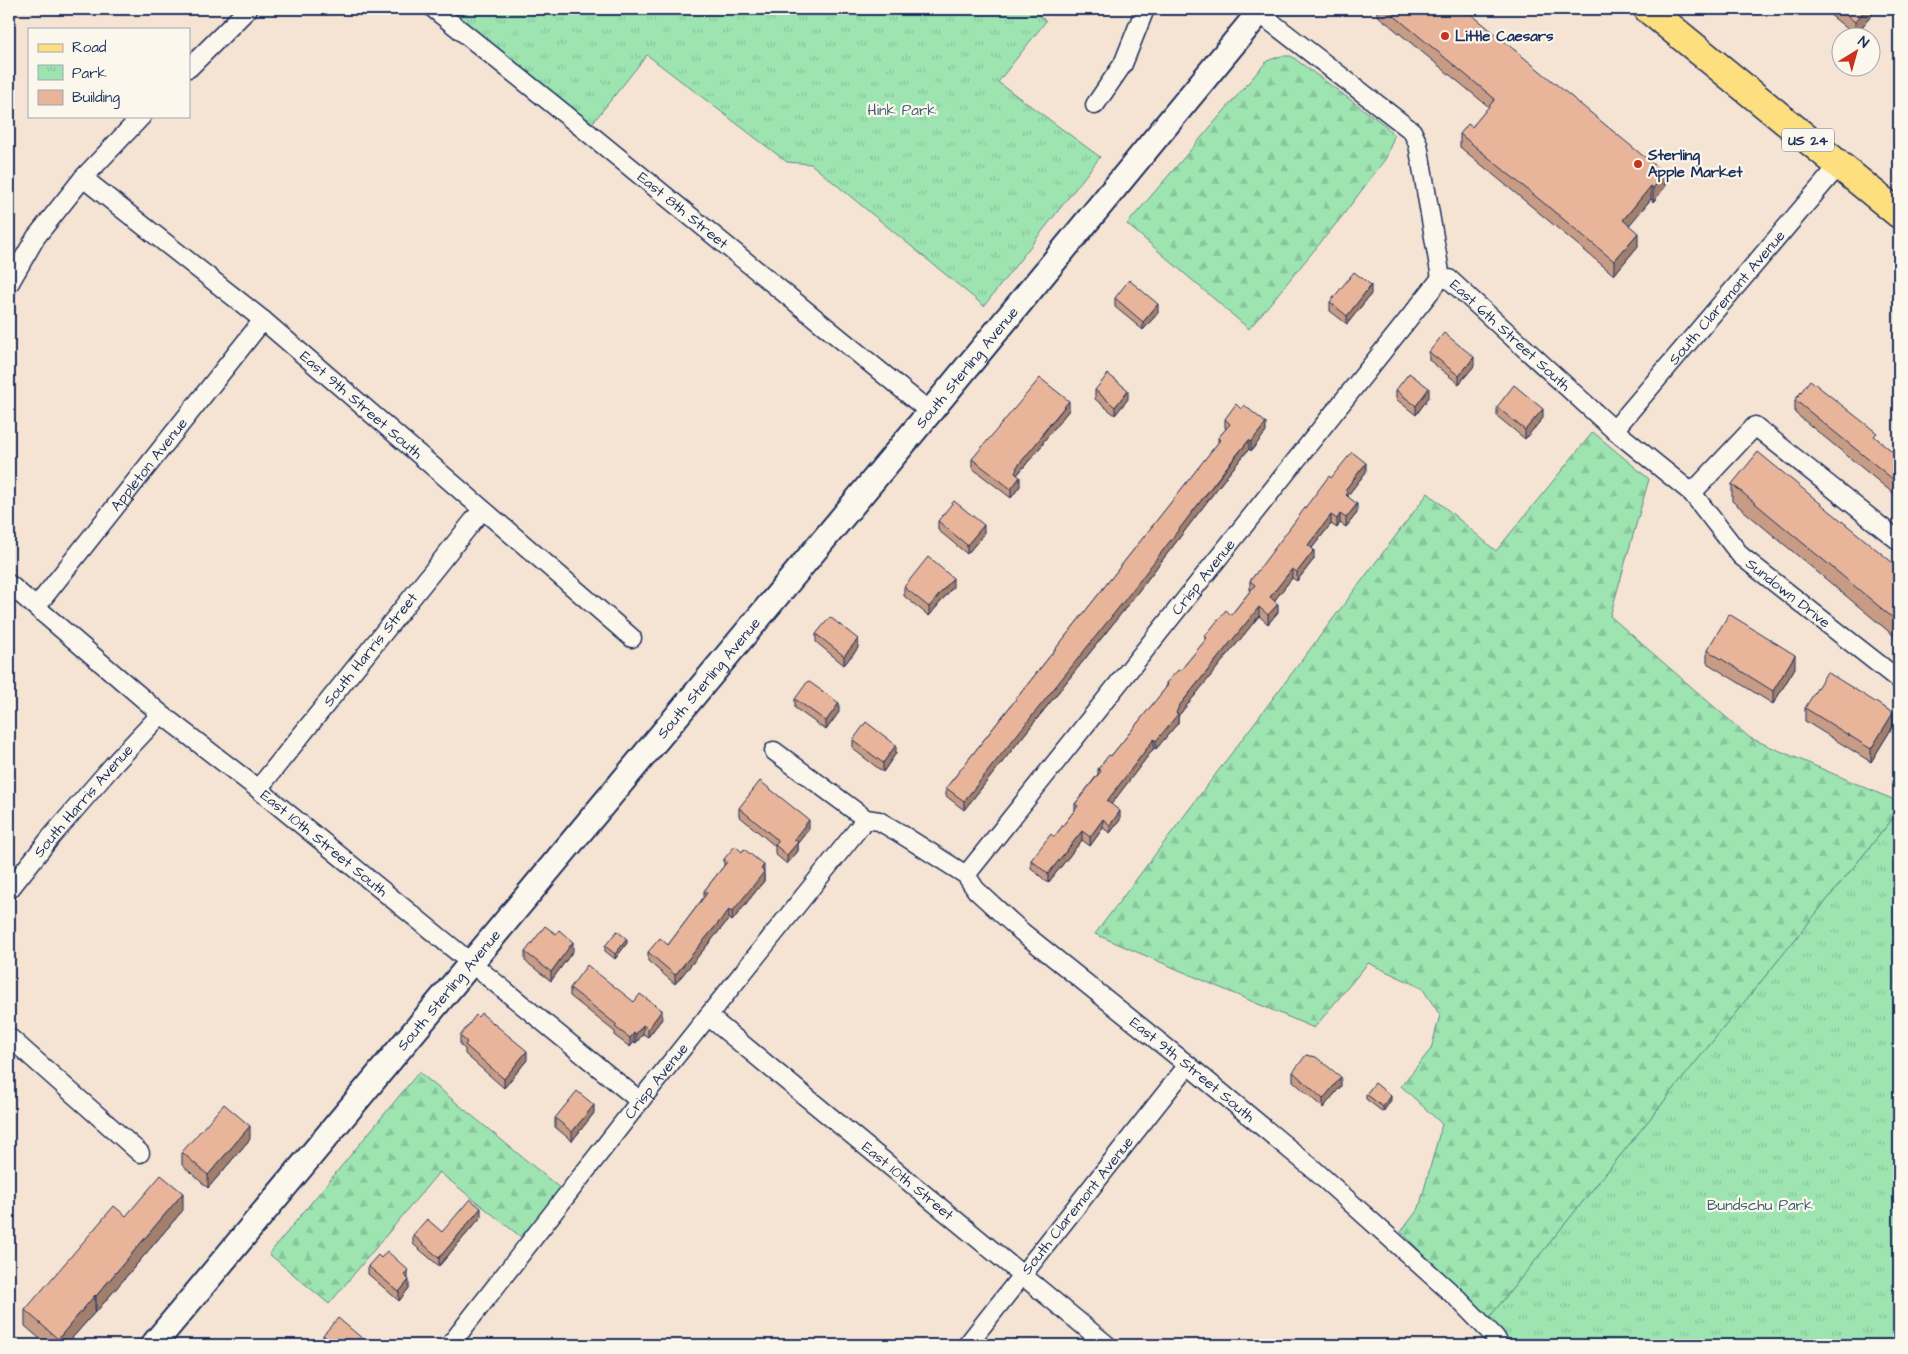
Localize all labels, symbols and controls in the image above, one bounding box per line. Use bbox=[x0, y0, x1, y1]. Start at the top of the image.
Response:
place label: Little Caesars bbox=[1455, 26, 1554, 47]
legend bbox=[28, 28, 190, 118]
north arrow bbox=[1830, 28, 1880, 78]
marker: Little Caesars bbox=[1439, 30, 1451, 42]
text: N bbox=[1854, 32, 1873, 53]
text: Road bbox=[72, 37, 107, 58]
text: Park bbox=[72, 63, 107, 84]
text: Building bbox=[72, 87, 120, 109]
park label: Hink Park bbox=[868, 100, 936, 121]
road number: US 24 bbox=[1782, 128, 1834, 152]
place label: Sterling Apple Market bbox=[1647, 145, 1743, 183]
marker: Sterling Apple Market bbox=[1632, 158, 1644, 170]
street label: East 8th Street bbox=[633, 167, 732, 254]
street label: South Claremont Avenue bbox=[1664, 226, 1790, 370]
street label: East 6th Street South bbox=[1445, 275, 1575, 396]
street label: South Sterling Avenue bbox=[911, 302, 1024, 433]
street label: East 9th Street South bbox=[295, 346, 427, 464]
street label: Appleton Avenue bbox=[106, 413, 193, 516]
street label: Crisp Avenue bbox=[1167, 535, 1240, 620]
street label: Sundown Drive bbox=[1741, 553, 1835, 633]
street label: South Harris Street bbox=[318, 588, 423, 711]
street label: South Sterling Avenue bbox=[652, 613, 766, 743]
street label: South Harris Avenue bbox=[29, 740, 138, 862]
street label: East 10th Street South bbox=[256, 785, 392, 902]
street label: South Sterling Avenue bbox=[392, 925, 506, 1055]
street label: East 9th Street South bbox=[1125, 1012, 1259, 1127]
street label: Crisp Avenue bbox=[620, 1039, 693, 1124]
street label: South Claremont Avenue bbox=[1017, 1132, 1139, 1279]
street label: East 10th Street bbox=[857, 1137, 958, 1225]
park label: Bundschu Park bbox=[1707, 1195, 1813, 1216]

